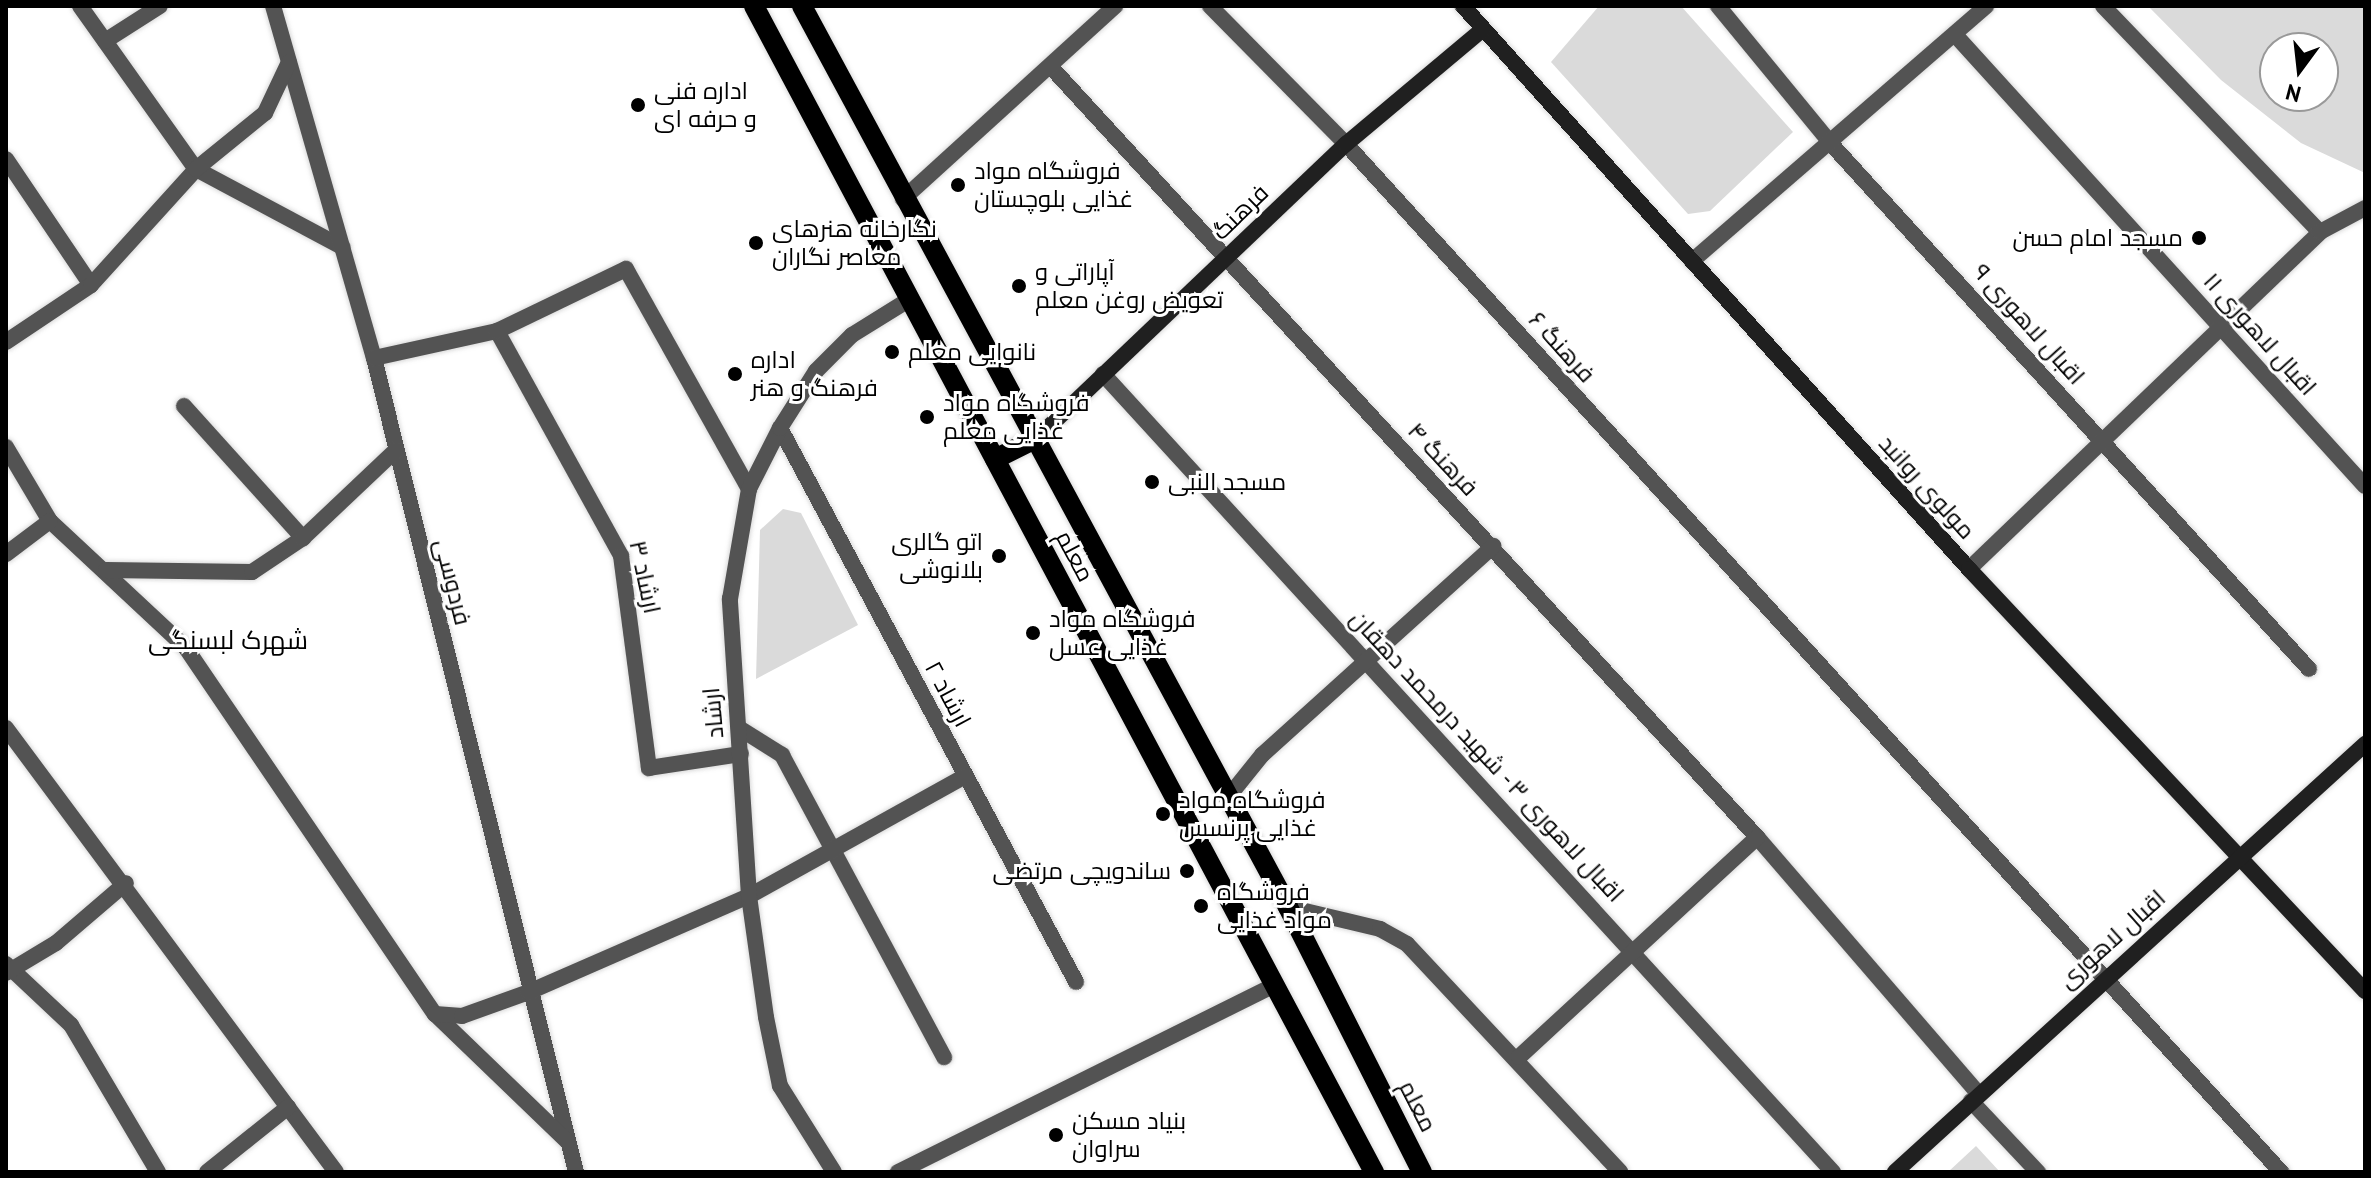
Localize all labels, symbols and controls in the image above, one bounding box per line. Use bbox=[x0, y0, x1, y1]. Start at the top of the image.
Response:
north arrow bbox=[2259, 32, 2339, 112]
place label: اداره فنی و حرفه ای bbox=[654, 77, 757, 133]
text: N bbox=[2283, 78, 2304, 109]
marker: اداره فنی و حرفه ای bbox=[629, 96, 647, 114]
place label: فروشگاه مواد غذایی بلوچستان bbox=[974, 157, 1133, 213]
marker: فروشگاه مواد غذایی بلوچستان bbox=[949, 176, 967, 194]
street label: فرهنگ bbox=[1206, 178, 1274, 246]
place label: نگارخانه هنرهای معاصر نگاران bbox=[772, 215, 937, 271]
place label: مسجد امام حسن bbox=[2013, 224, 2183, 252]
marker: مسجد امام حسن bbox=[2190, 229, 2208, 247]
marker: نگارخانه هنرهای معاصر نگاران bbox=[747, 234, 765, 252]
place label: آپاراتی و تعویض روغن معلم bbox=[1035, 258, 1223, 314]
street label: اقبال لاهوری ۹ bbox=[1967, 258, 2091, 390]
street label: اقبال لاهوری ۱۱ bbox=[2197, 267, 2323, 401]
marker: آپاراتی و تعویض روغن معلم bbox=[1010, 277, 1028, 295]
street label: فرهنگ ۶ bbox=[1523, 306, 1601, 388]
place label: نانوایی معلم bbox=[908, 338, 1036, 366]
marker: نانوایی معلم bbox=[883, 343, 901, 361]
place label: اداره فرهنگ و هنر bbox=[751, 346, 878, 402]
marker: اداره فرهنگ و هنر bbox=[726, 365, 744, 383]
place label: فروشگاه مواد غذایی معلم bbox=[943, 389, 1090, 445]
marker: فروشگاه مواد غذایی معلم bbox=[918, 408, 936, 426]
street label: فرهنگ ۴ bbox=[1402, 416, 1484, 502]
street label: مولوی روانبد bbox=[1873, 429, 1981, 545]
place label: مسجد النبی bbox=[1168, 468, 1286, 496]
marker: مسجد النبی bbox=[1143, 473, 1161, 491]
street label: معلم bbox=[1050, 525, 1100, 587]
place label: اتو گالری بلانوشی bbox=[891, 528, 983, 584]
street label: فردوسی bbox=[428, 536, 478, 628]
street label: ارشاد ۳ bbox=[623, 538, 667, 616]
marker: اتو گالری بلانوشی bbox=[990, 547, 1008, 565]
street label: اقبال لاهوری ۳ - شهید درمحمد دهقان bbox=[1343, 603, 1631, 909]
place label: فروشگاه مواد غذایی عسل bbox=[1049, 605, 1196, 661]
district label: شهرک لبسنگی bbox=[148, 624, 308, 656]
marker: فروشگاه مواد غذایی عسل bbox=[1024, 624, 1042, 642]
street label: ارشاد ۲ bbox=[919, 656, 977, 732]
street label: ارشاد bbox=[696, 686, 730, 740]
place label: فروشگاه مواد غذایی پرنسس bbox=[1179, 786, 1326, 842]
marker: فروشگاه مواد غذایی پرنسس bbox=[1154, 805, 1172, 823]
place label: ساندویچی مرتضی bbox=[993, 857, 1171, 885]
marker: ساندویچی مرتضی bbox=[1178, 862, 1196, 880]
place label: فروشگاه مواد غذایی bbox=[1217, 878, 1332, 934]
street label: اقبال لاهوری bbox=[2053, 884, 2171, 994]
marker: فروشگاه مواد غذایی bbox=[1192, 897, 1210, 915]
street label: معلم bbox=[1393, 1075, 1443, 1137]
place label: بنیاد مسکن سراوان bbox=[1072, 1107, 1186, 1163]
marker: بنیاد مسکن سراوان bbox=[1047, 1126, 1065, 1144]

